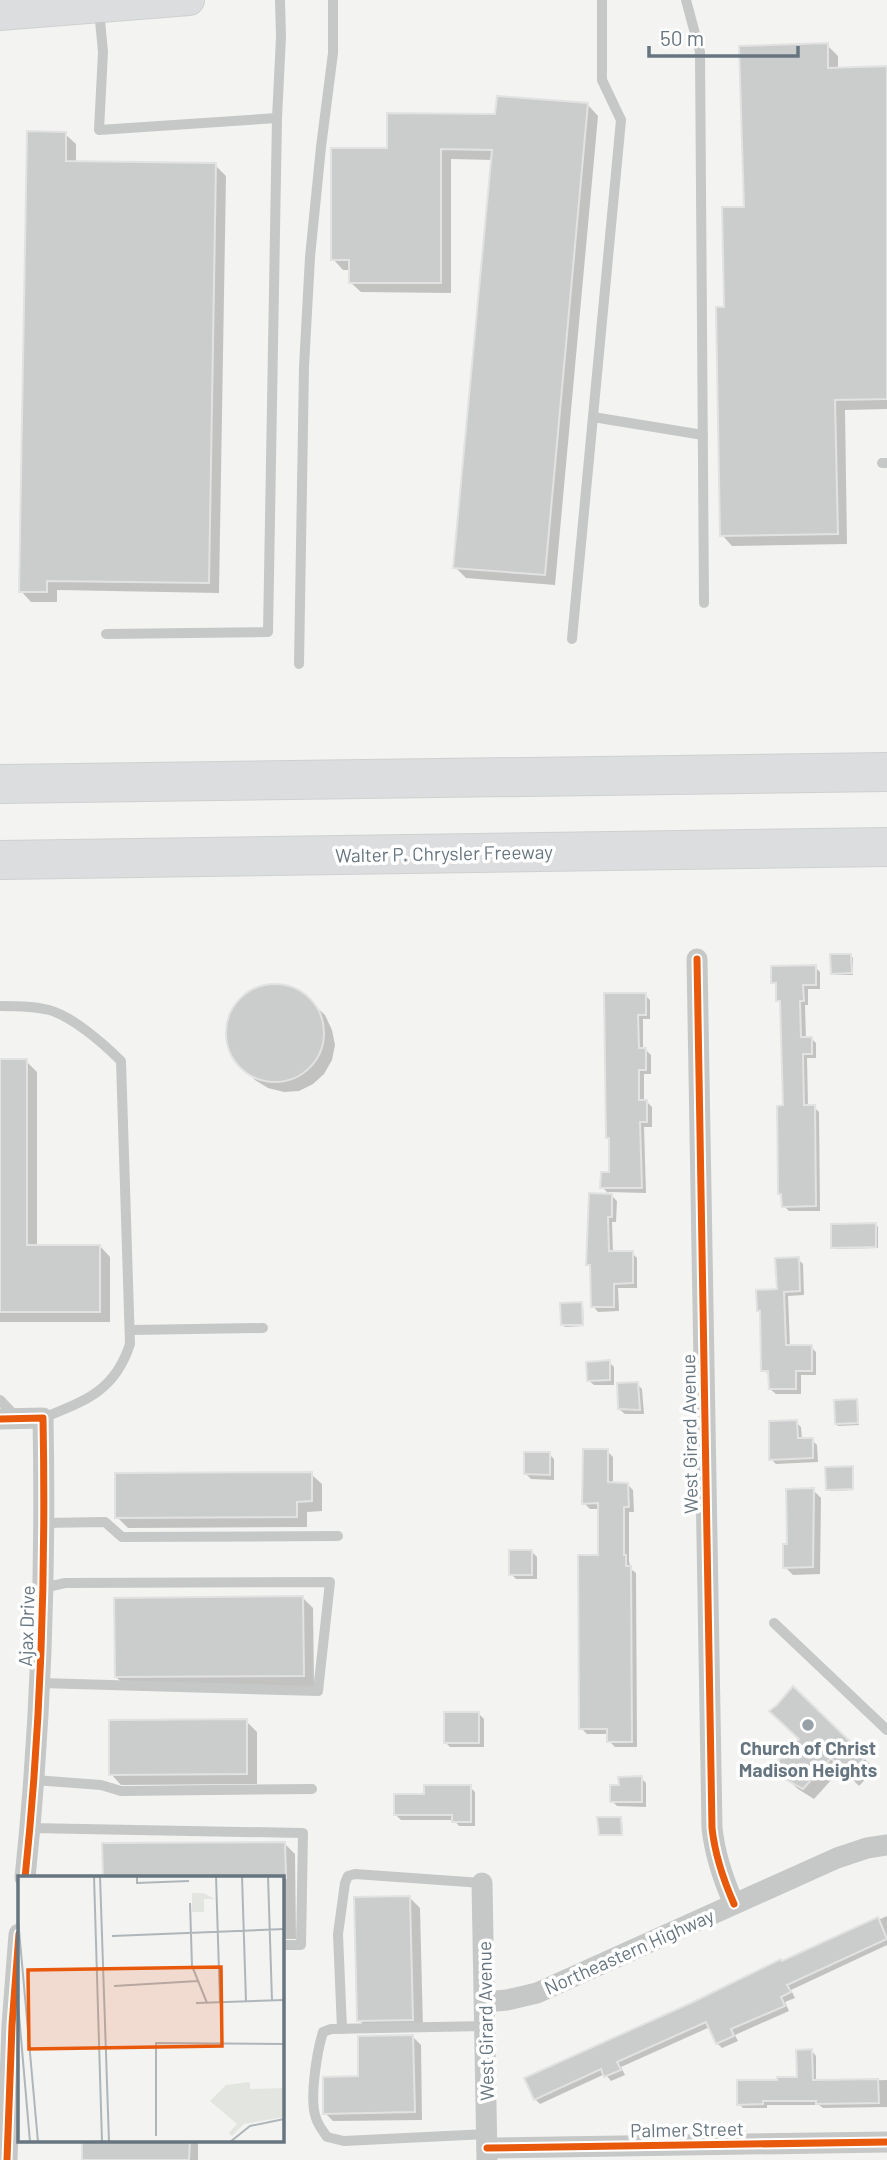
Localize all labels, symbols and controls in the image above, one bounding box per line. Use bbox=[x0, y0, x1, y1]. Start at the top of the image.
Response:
scale bar bbox=[649, 14, 798, 58]
text: 50 m bbox=[660, 25, 704, 50]
street label: Walter P. Chrysler Freeway bbox=[335, 840, 553, 866]
street label: West Girard Avenue bbox=[676, 1354, 702, 1514]
street label: Ajax Drive bbox=[13, 1585, 39, 1667]
marker: Church of Christ Madison Heights bbox=[800, 1717, 816, 1733]
place label: Church of Christ Madison Heights bbox=[739, 1736, 877, 1781]
inset map bbox=[18, 1876, 284, 2142]
street label: Northeastern Highway bbox=[541, 1903, 718, 1999]
street label: West Girard Avenue bbox=[472, 1941, 498, 2101]
street label: Palmer Street bbox=[630, 2117, 744, 2141]

